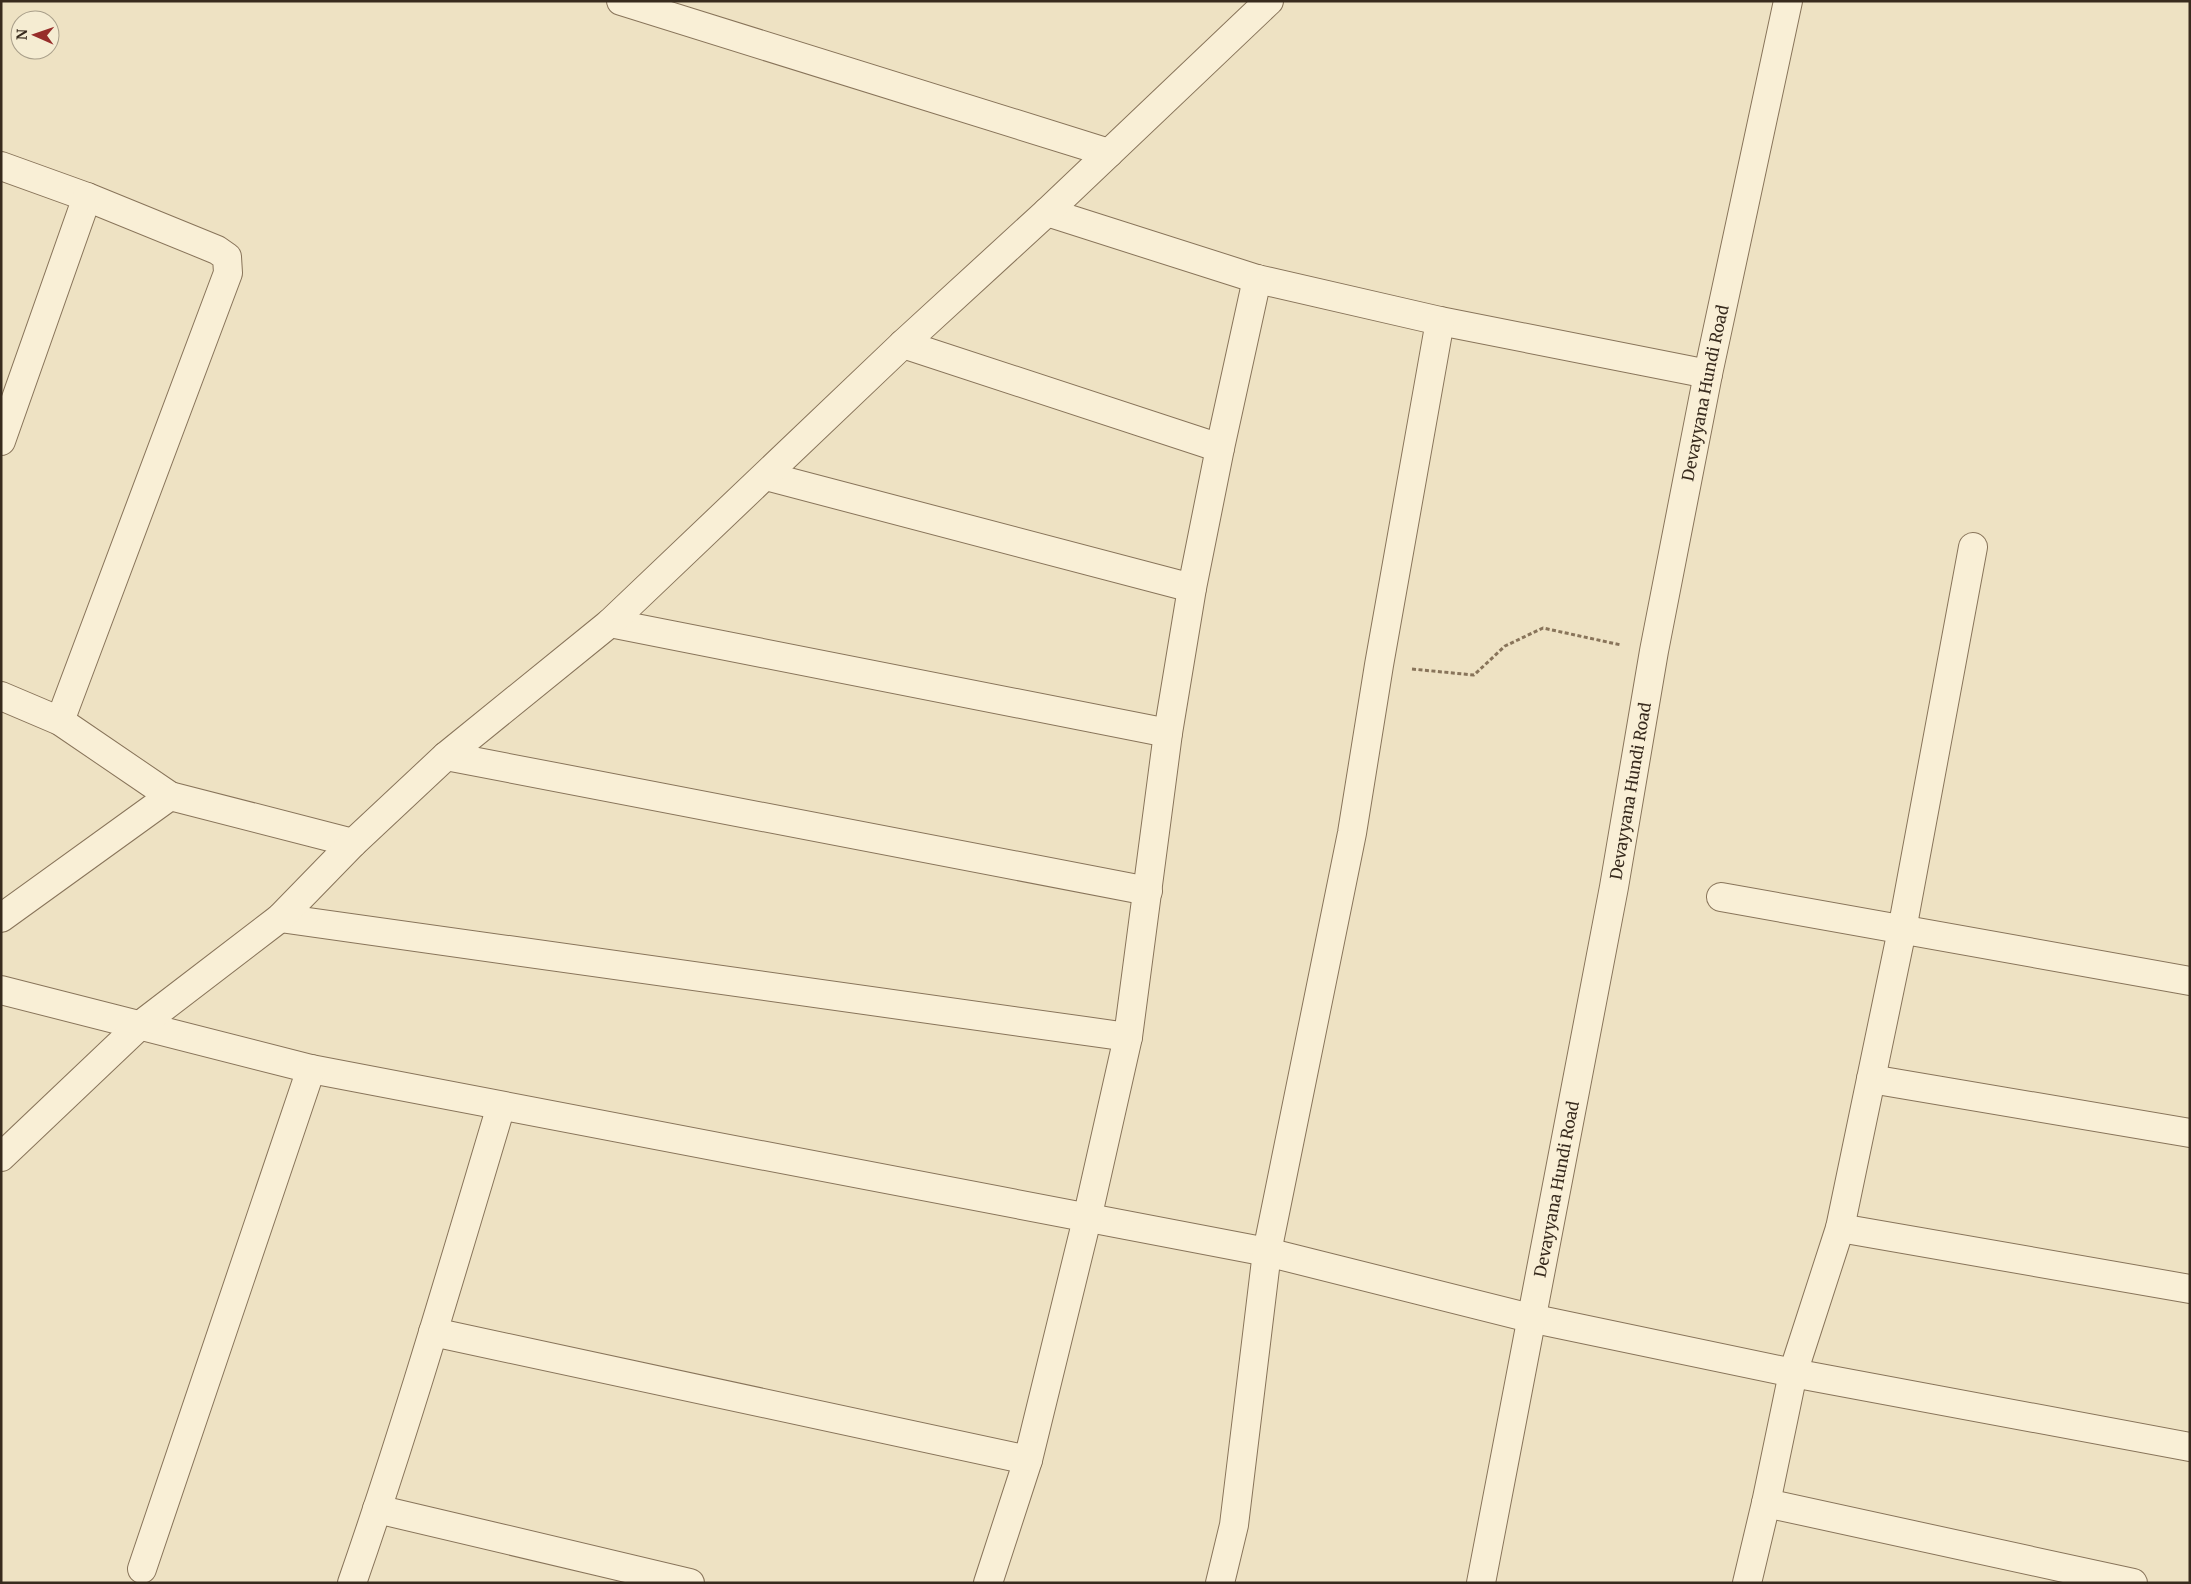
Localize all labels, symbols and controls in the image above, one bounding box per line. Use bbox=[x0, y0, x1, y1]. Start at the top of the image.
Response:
north arrow bbox=[10, 10, 60, 60]
text: N bbox=[13, 29, 31, 40]
street label: Devayyana Hundi Road bbox=[1677, 303, 1733, 483]
street label: Devayyana Hundi Road bbox=[1605, 701, 1655, 881]
street label: Devayyana Hundi Road bbox=[1530, 1099, 1583, 1279]

